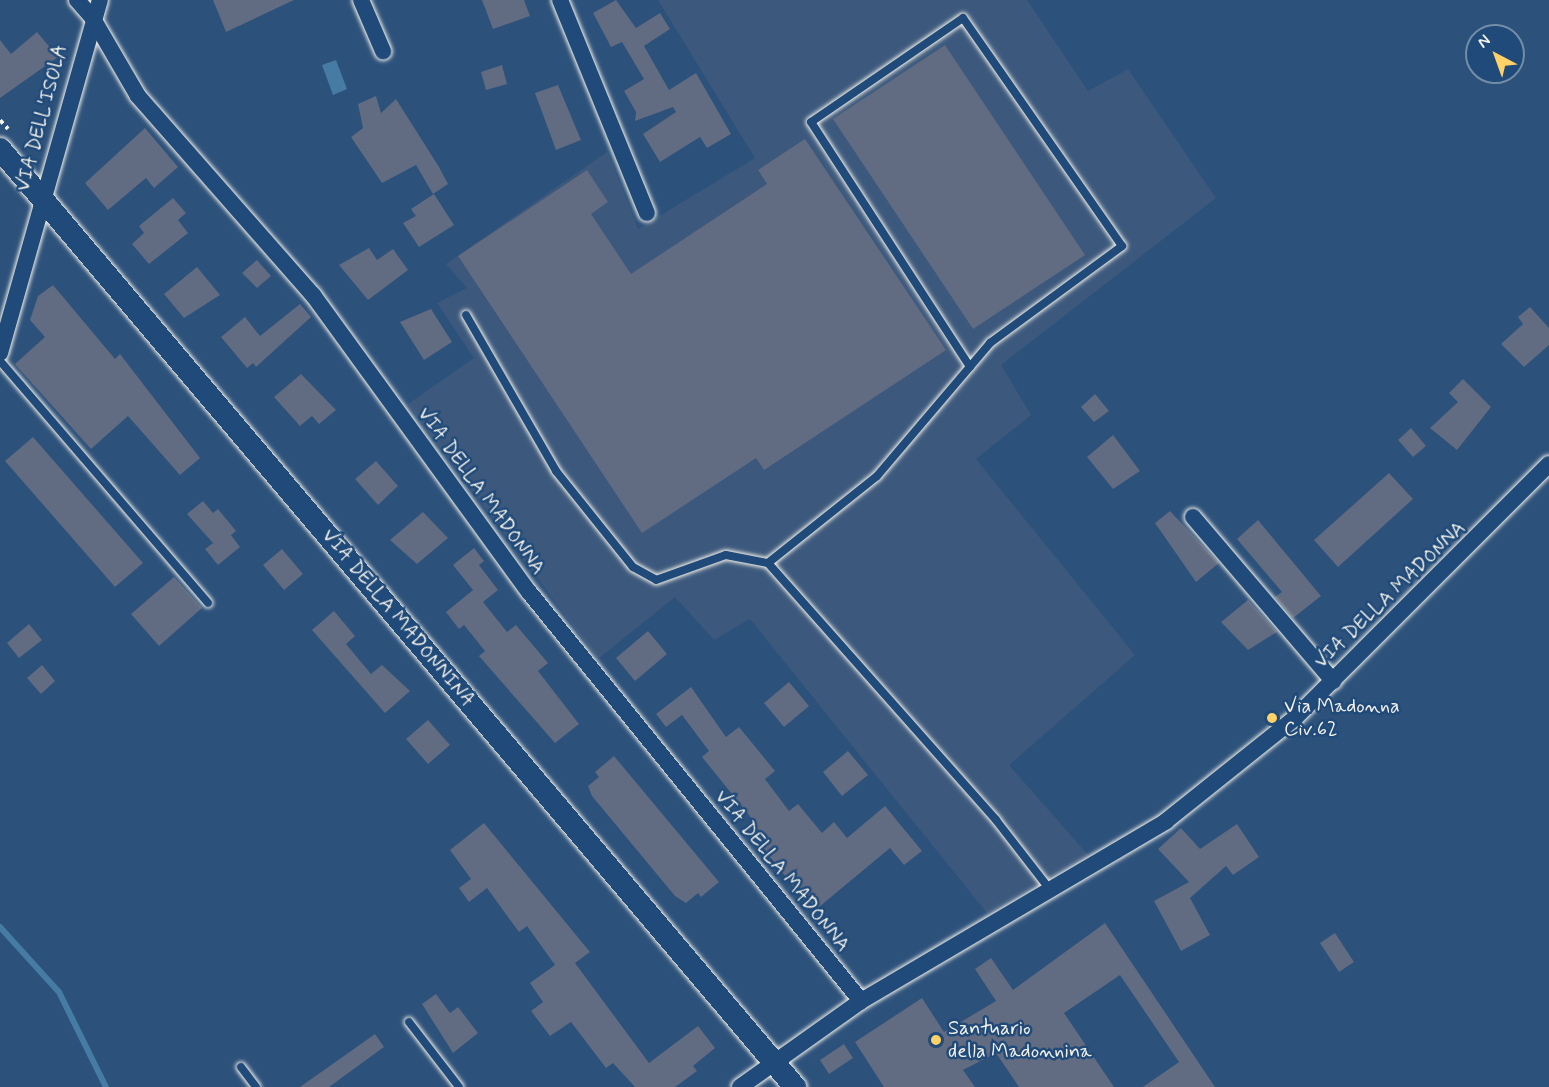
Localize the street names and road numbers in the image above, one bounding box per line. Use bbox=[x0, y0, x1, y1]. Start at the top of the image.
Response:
street label: VIA DELL'ISOLA bbox=[11, 42, 73, 194]
street label: VIA DELLA MADONNA bbox=[412, 402, 550, 580]
street label: VIA DELLA MADONNA bbox=[1309, 516, 1471, 674]
street label: VIA DELLA MADONNINA bbox=[317, 525, 479, 711]
street label: VIA DELLA MADONNA bbox=[709, 785, 855, 957]

